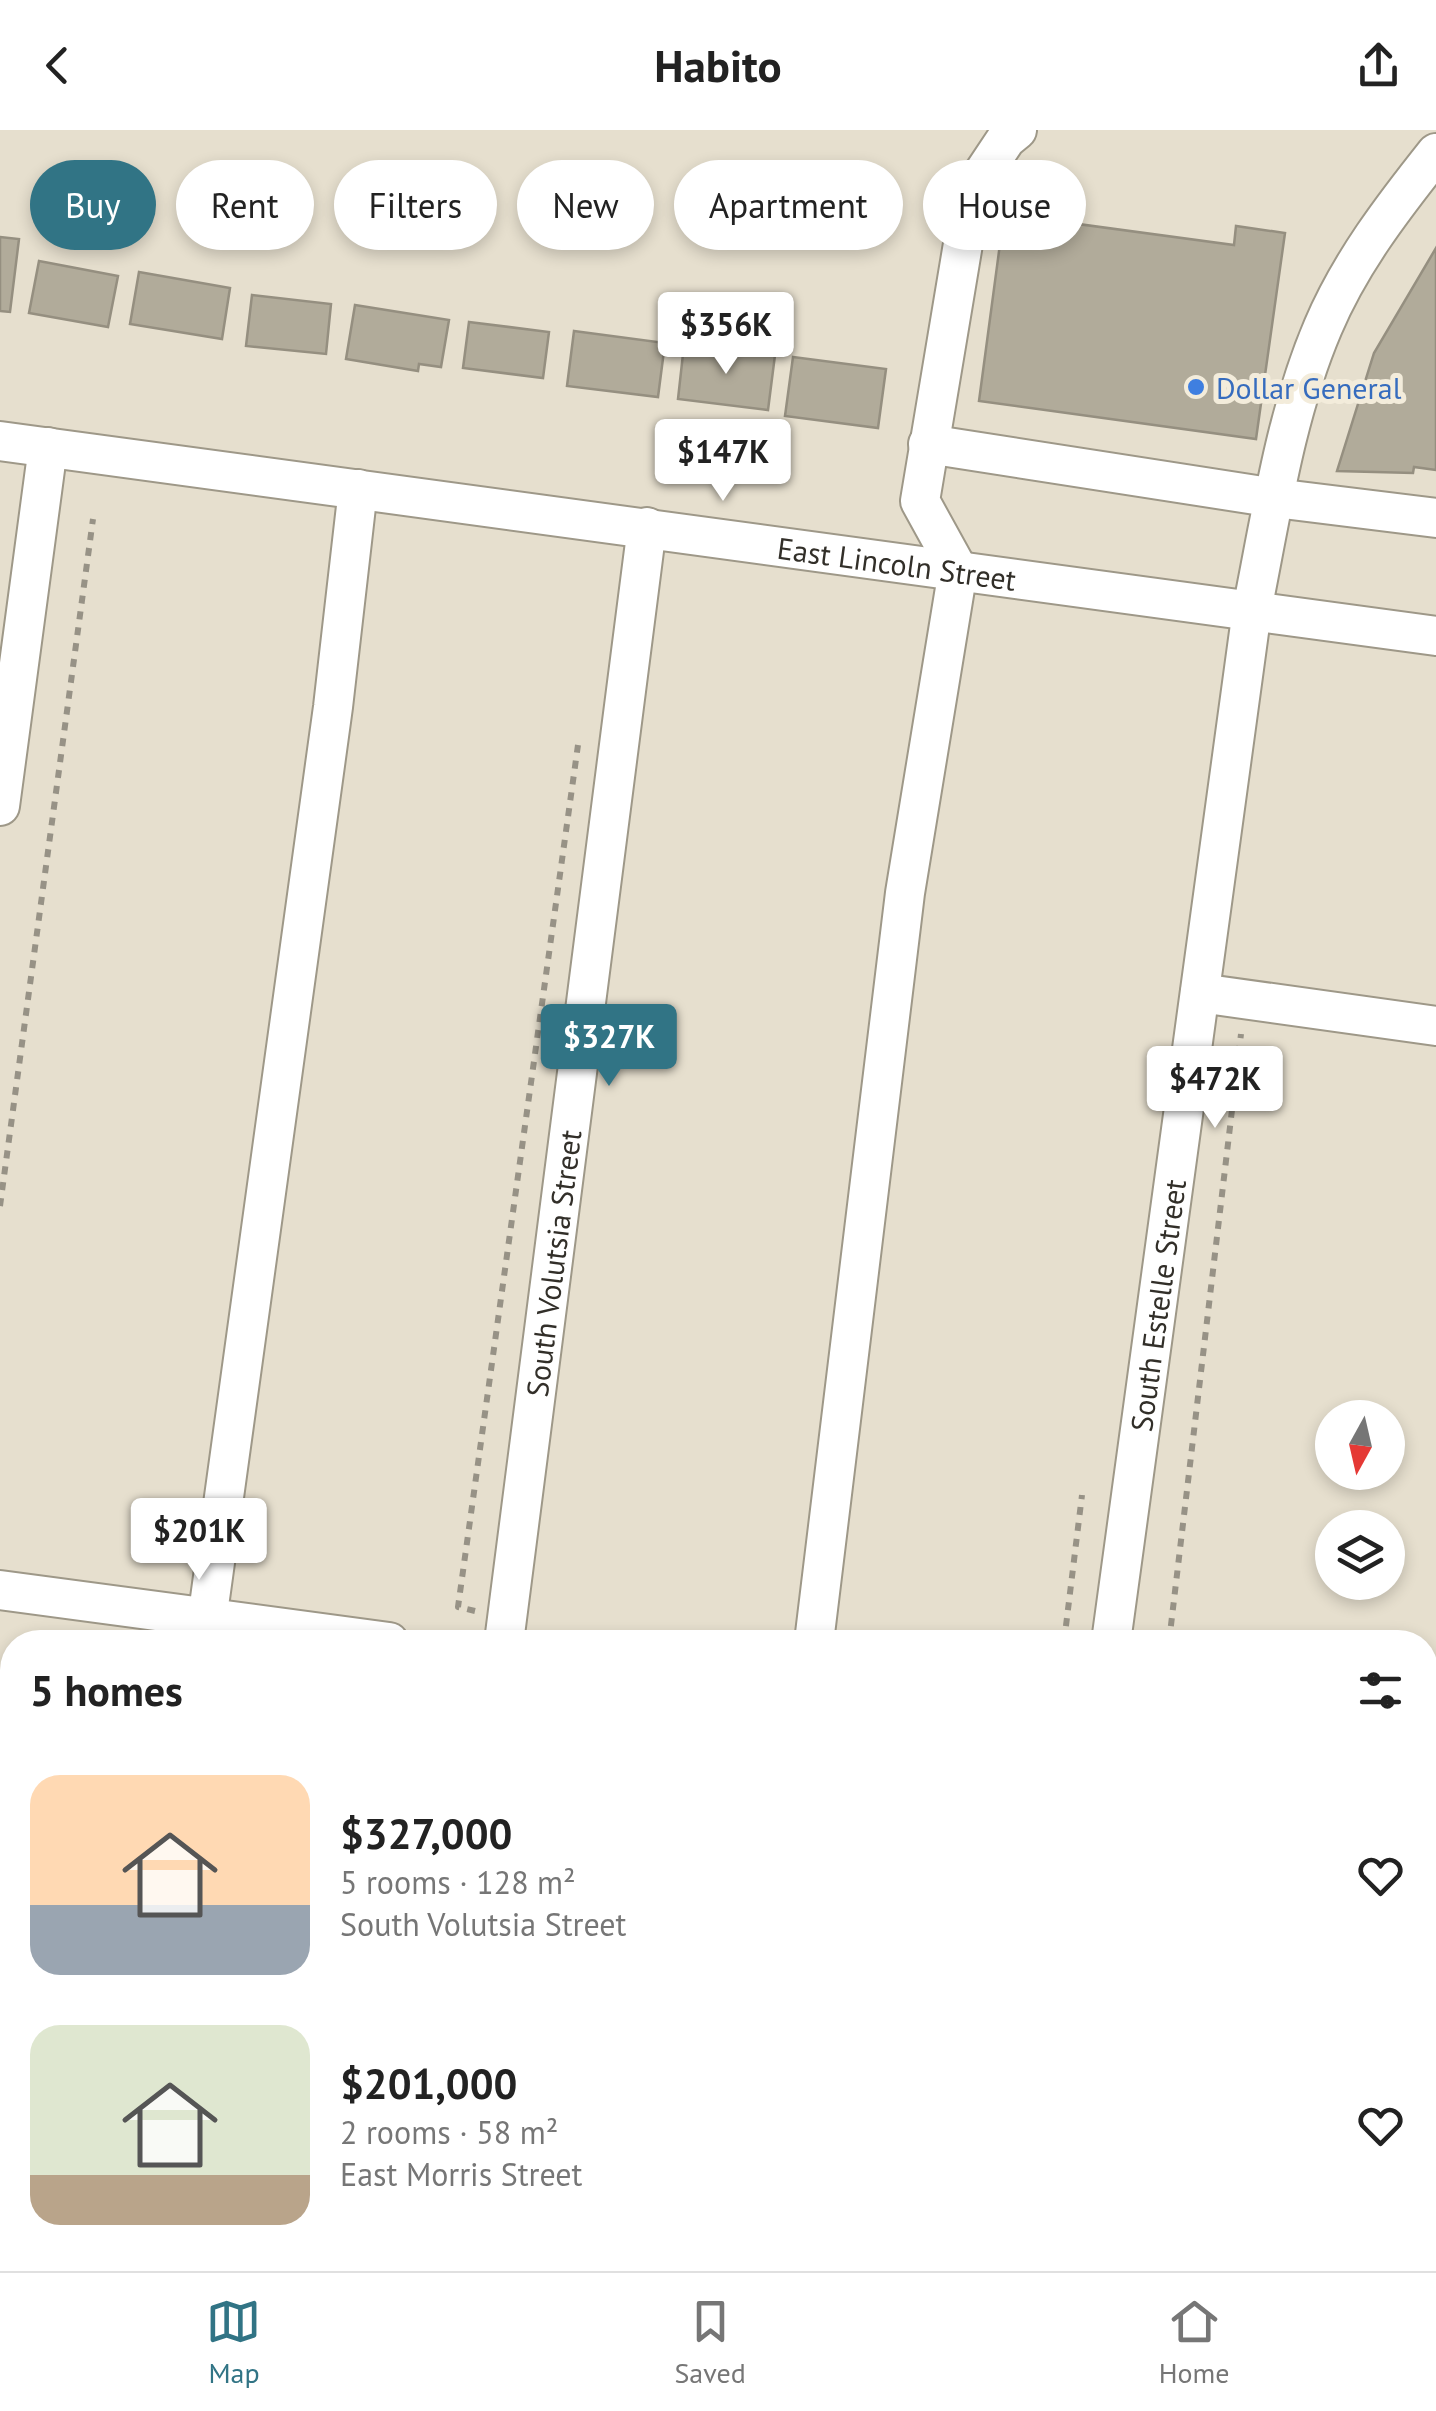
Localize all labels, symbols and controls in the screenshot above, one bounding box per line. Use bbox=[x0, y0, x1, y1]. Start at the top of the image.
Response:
text: Habito bbox=[654, 36, 782, 94]
icon: back bbox=[30, 38, 85, 93]
icon: share bbox=[1351, 38, 1406, 93]
chip: Buy bbox=[30, 160, 156, 250]
chip: Rent bbox=[176, 160, 314, 250]
chip: Filters bbox=[334, 160, 497, 250]
chip: New bbox=[517, 160, 654, 250]
chip: Apartment bbox=[674, 160, 903, 250]
chip: House bbox=[923, 160, 1086, 250]
pin: $356K bbox=[656, 292, 796, 377]
text: $356K bbox=[680, 303, 772, 345]
place label: Dollar General bbox=[1216, 368, 1402, 407]
marker: Dollar General bbox=[1185, 376, 1207, 398]
pin: $147K bbox=[653, 419, 793, 504]
text: $147K bbox=[677, 430, 769, 472]
street label: East Lincoln Street bbox=[775, 527, 1019, 598]
pin: $327K bbox=[539, 1004, 679, 1089]
text: $327K bbox=[563, 1015, 655, 1057]
pin: $472K bbox=[1145, 1046, 1285, 1131]
text: $472K bbox=[1169, 1057, 1261, 1099]
street label: South Volutsia Street bbox=[516, 1127, 589, 1399]
street label: South Estelle Street bbox=[1121, 1177, 1194, 1434]
north arrow bbox=[1315, 1400, 1405, 1490]
map controls bbox=[1315, 1400, 1405, 1600]
pin: $201K bbox=[129, 1498, 269, 1583]
text: $201K bbox=[153, 1509, 245, 1551]
button: layers bbox=[1315, 1510, 1405, 1600]
text: 5 homes bbox=[30, 1663, 183, 1718]
icon: filters bbox=[1353, 1663, 1408, 1718]
text: $327,000 bbox=[340, 1806, 512, 1861]
icon: home bbox=[110, 1815, 230, 1935]
icon: heart bbox=[1353, 1848, 1408, 1903]
text: 5 rooms · 128 m² bbox=[340, 1861, 576, 1903]
text: South Volutsia Street bbox=[340, 1903, 626, 1945]
text: $201,000 bbox=[340, 2056, 517, 2111]
icon: home bbox=[110, 2065, 230, 2185]
icon: heart bbox=[1353, 2098, 1408, 2153]
text: 2 rooms · 58 m² bbox=[340, 2111, 558, 2153]
text: East Morris Street bbox=[340, 2153, 582, 2195]
tab: Map bbox=[206, 2294, 261, 2391]
tab: Saved bbox=[674, 2294, 746, 2391]
tab: Home bbox=[1159, 2294, 1229, 2391]

